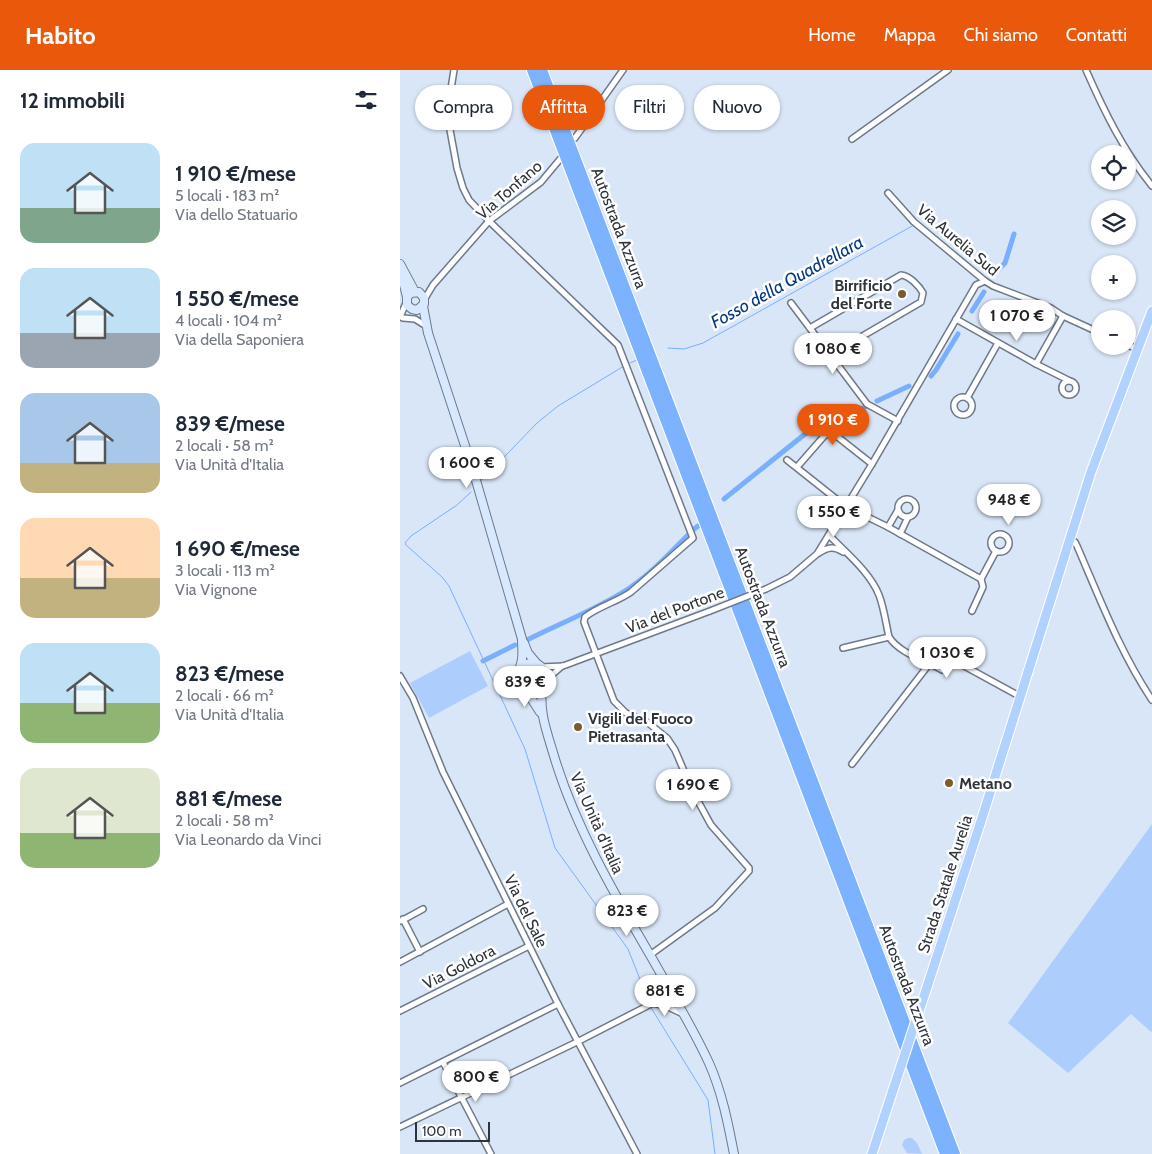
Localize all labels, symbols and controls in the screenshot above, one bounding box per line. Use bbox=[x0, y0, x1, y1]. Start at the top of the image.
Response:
text: Habito bbox=[25, 21, 96, 50]
text: Home bbox=[808, 24, 856, 46]
text: Mappa bbox=[884, 24, 936, 46]
text: Chi siamo bbox=[964, 24, 1038, 46]
text: Contatti bbox=[1066, 24, 1127, 46]
chip: Compra bbox=[415, 85, 512, 130]
chip: Affitta bbox=[522, 85, 605, 130]
chip: Filtri bbox=[615, 85, 684, 130]
chip: Nuovo bbox=[694, 85, 780, 130]
icon: filters bbox=[352, 86, 380, 114]
text: 12 immobili bbox=[20, 88, 125, 113]
map controls bbox=[1091, 145, 1136, 355]
button: locate bbox=[1091, 145, 1136, 190]
street label: Via Tonfano bbox=[472, 156, 546, 224]
text: 1 910 €/mese bbox=[175, 161, 296, 186]
icon: home bbox=[60, 163, 120, 223]
street label: Autostrada Azzurra bbox=[587, 165, 651, 291]
text: 5 locali · 183 m² bbox=[175, 186, 279, 205]
street label: Via Aurelia Sud bbox=[913, 200, 1003, 280]
button: layers bbox=[1091, 200, 1136, 245]
text: Via dello Statuario bbox=[175, 205, 298, 224]
water label: Fosso della Quadrellara bbox=[707, 231, 867, 333]
button: + bbox=[1091, 255, 1136, 300]
place label: Birrificio del Forte bbox=[831, 276, 892, 313]
text: 1 550 €/mese bbox=[175, 286, 299, 311]
icon: home bbox=[60, 288, 120, 348]
marker: Birrificio del Forte bbox=[896, 288, 908, 300]
pin: 1 070 € bbox=[971, 300, 1063, 342]
text: 1 070 € bbox=[990, 306, 1044, 325]
button: − bbox=[1091, 310, 1136, 355]
text: 4 locali · 104 m² bbox=[175, 311, 282, 330]
text: Via della Saponiera bbox=[175, 330, 304, 349]
pin: 1 080 € bbox=[787, 332, 879, 375]
text: 1 080 € bbox=[805, 339, 861, 358]
pin: 1 910 € bbox=[787, 404, 879, 446]
text: 1 910 € bbox=[808, 410, 858, 429]
text: 839 €/mese bbox=[175, 411, 285, 436]
icon: home bbox=[60, 413, 120, 473]
text: 2 locali · 58 m² bbox=[175, 436, 274, 455]
pin: 1 600 € bbox=[421, 446, 513, 489]
text: 1 600 € bbox=[440, 453, 494, 472]
text: Via Unità d'Italia bbox=[175, 455, 284, 474]
pin: 948 € bbox=[974, 484, 1044, 526]
text: 948 € bbox=[988, 490, 1030, 509]
pin: 1 550 € bbox=[788, 496, 880, 538]
text: 1 550 € bbox=[808, 502, 860, 521]
text: 1 690 €/mese bbox=[175, 536, 300, 561]
icon: home bbox=[60, 538, 120, 598]
street label: Autostrada Azzurra bbox=[731, 544, 795, 670]
text: 3 locali · 113 m² bbox=[175, 561, 275, 580]
text: Via Vignone bbox=[175, 580, 257, 599]
street label: Via del Portone bbox=[623, 583, 727, 637]
pin: 1 030 € bbox=[901, 636, 993, 679]
text: 1 030 € bbox=[920, 643, 974, 662]
text: 823 €/mese bbox=[175, 661, 284, 686]
icon: home bbox=[60, 663, 120, 723]
pin: 839 € bbox=[490, 666, 560, 708]
text: 839 € bbox=[504, 672, 546, 691]
text: 2 locali · 66 m² bbox=[175, 686, 274, 705]
text: Via Unità d'Italia bbox=[175, 705, 284, 724]
place label: Vigili del Fuoco Pietrasanta bbox=[588, 709, 693, 746]
marker: Vigili del Fuoco Pietrasanta bbox=[572, 721, 584, 733]
pin: 1 690 € bbox=[647, 768, 739, 811]
street label: Via Unità d'Italia bbox=[566, 769, 628, 877]
place label: Metano bbox=[959, 774, 1012, 793]
text: 1 690 € bbox=[667, 775, 719, 794]
marker: Metano bbox=[943, 777, 955, 789]
text: 881 €/mese bbox=[175, 786, 282, 811]
icon: home bbox=[60, 788, 120, 848]
text: 2 locali · 58 m² bbox=[175, 811, 274, 830]
street label: Strada Statale Aurelia bbox=[914, 812, 976, 955]
text: Via Leonardo da Vinci bbox=[175, 830, 321, 849]
street label: Via del Sale bbox=[500, 872, 552, 950]
pin: 823 € bbox=[592, 894, 662, 937]
text: 823 € bbox=[607, 901, 647, 920]
street label: Autostrada Azzurra bbox=[875, 922, 939, 1048]
street label: Via Goldora bbox=[420, 941, 499, 993]
pin: 881 € bbox=[630, 974, 700, 1017]
text: 881 € bbox=[645, 981, 685, 1000]
pin: 800 € bbox=[441, 1060, 511, 1103]
text: 800 € bbox=[453, 1067, 499, 1086]
scale bar bbox=[415, 1119, 490, 1142]
text: 100 m bbox=[422, 1122, 462, 1140]

